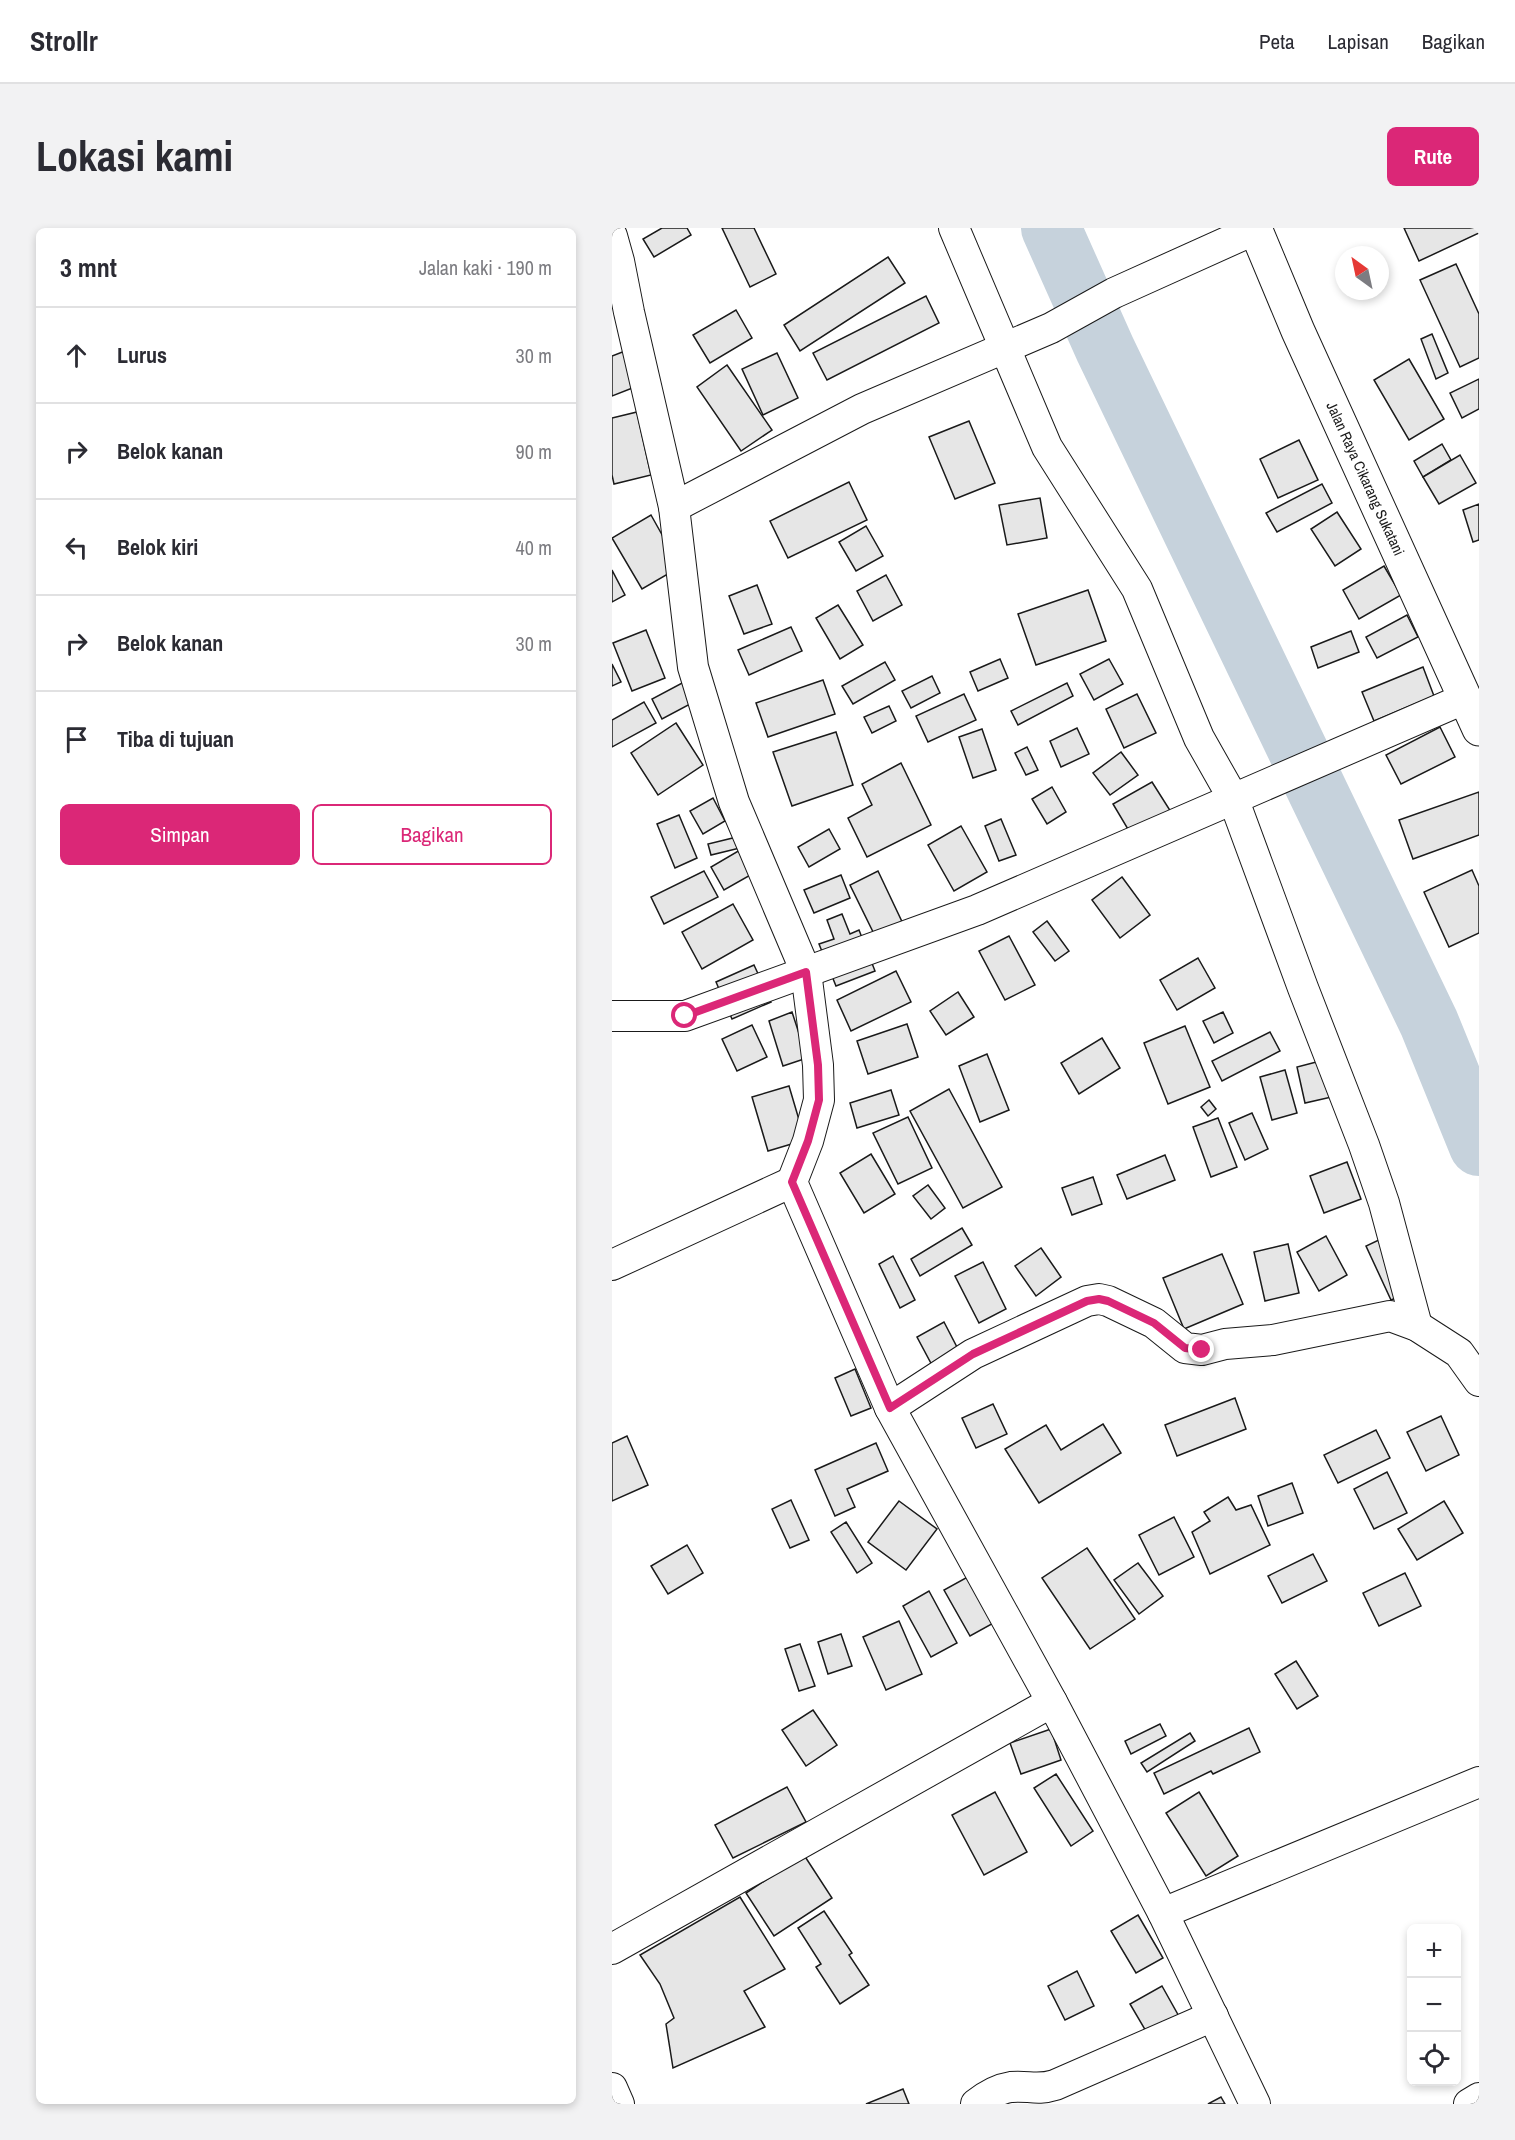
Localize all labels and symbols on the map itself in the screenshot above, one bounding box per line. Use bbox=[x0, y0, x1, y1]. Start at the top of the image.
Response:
north arrow bbox=[1335, 246, 1389, 300]
street label: Jalan Raya Cikarang Sukatani bbox=[1322, 398, 1410, 559]
route start bbox=[671, 1002, 697, 1028]
route end bbox=[1188, 1336, 1214, 1362]

